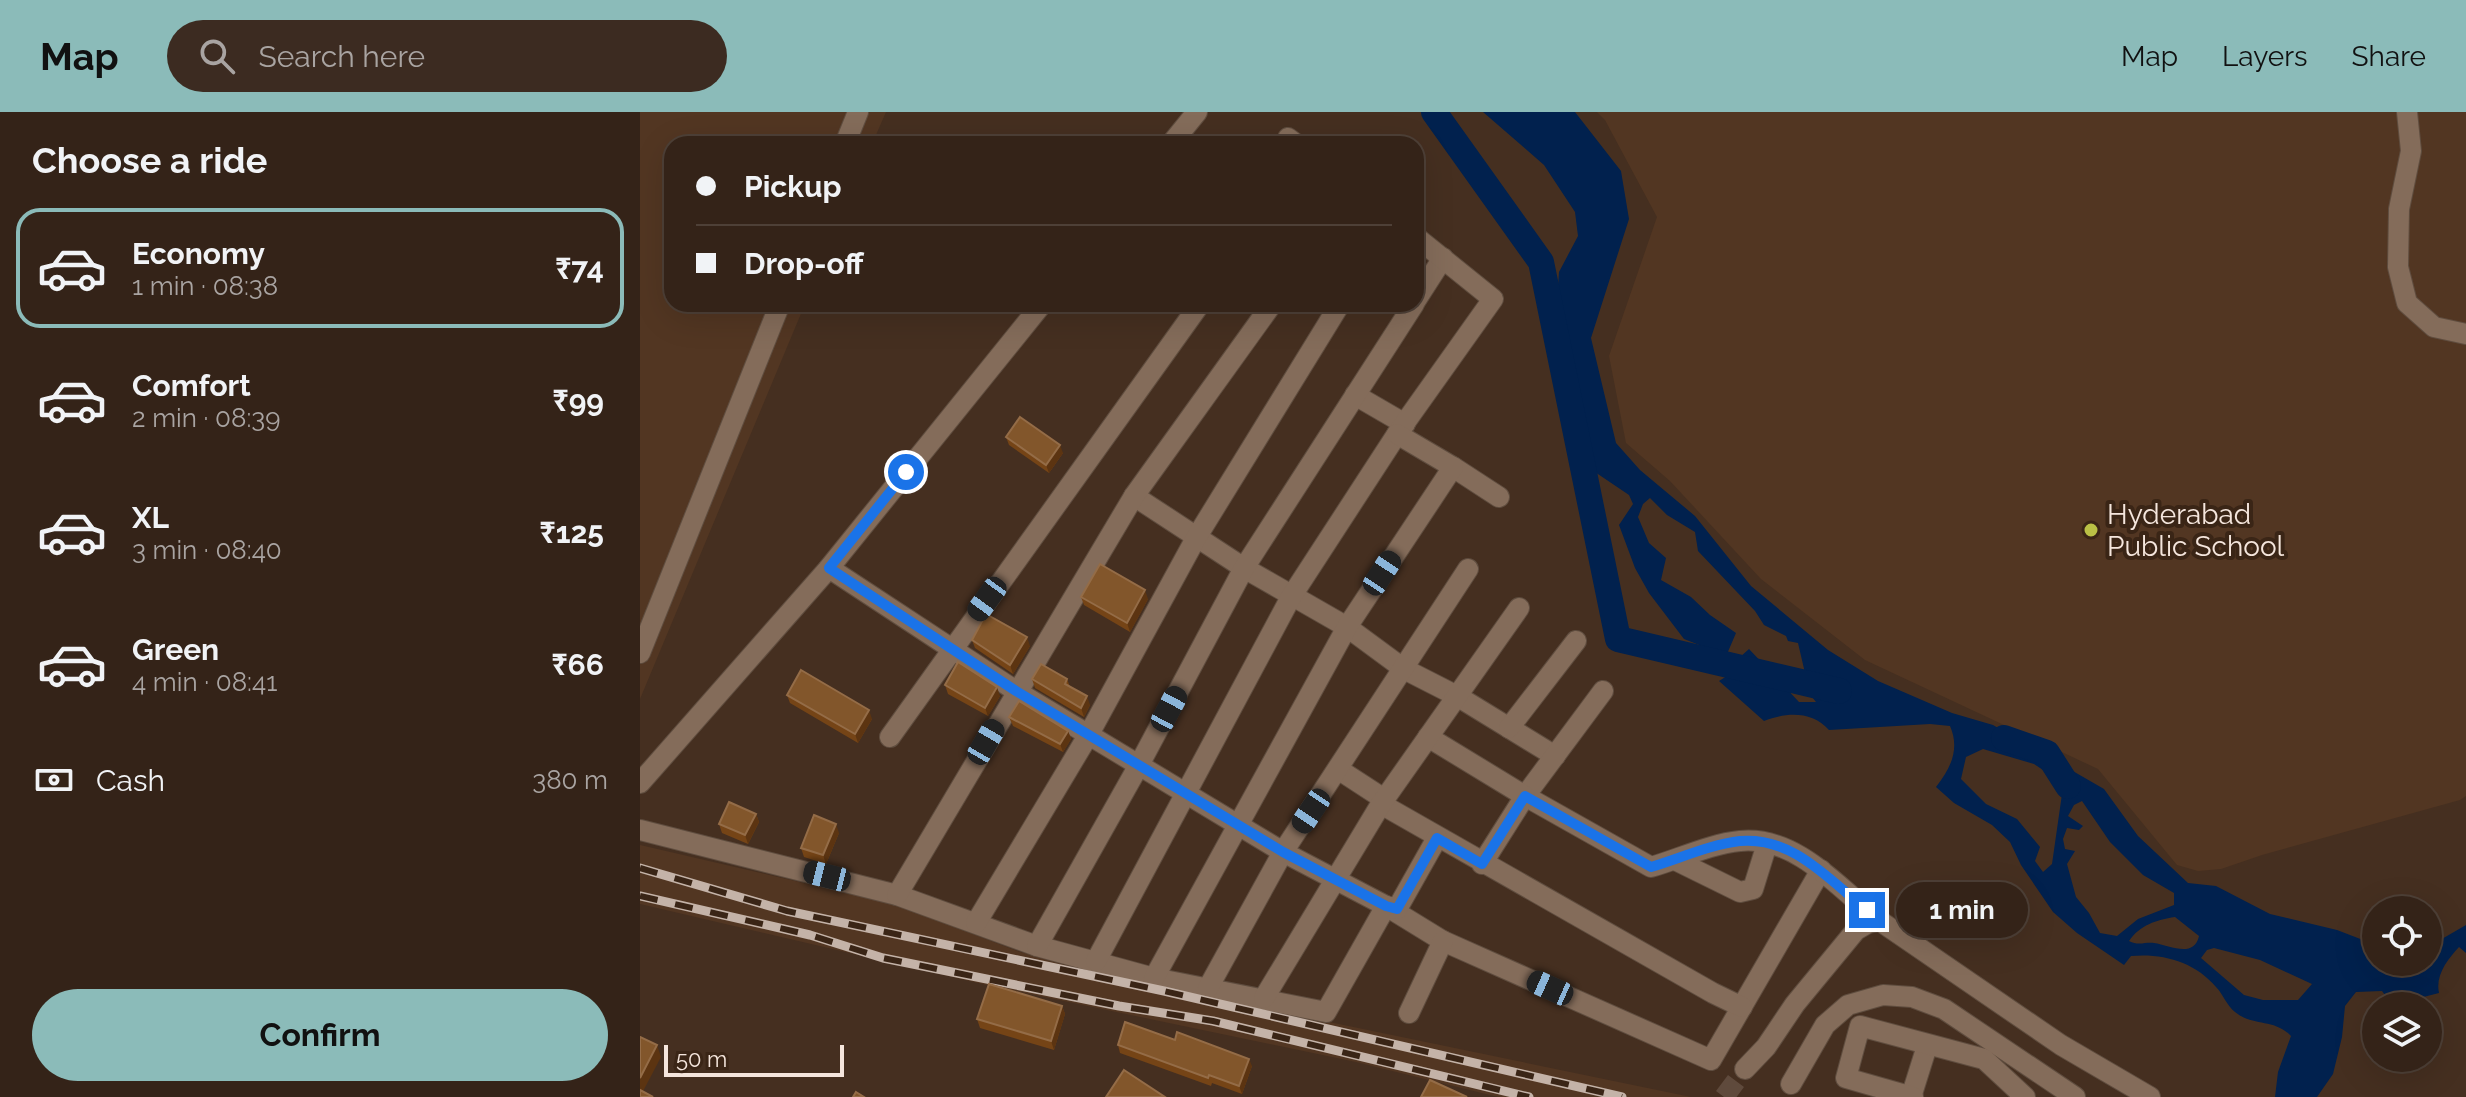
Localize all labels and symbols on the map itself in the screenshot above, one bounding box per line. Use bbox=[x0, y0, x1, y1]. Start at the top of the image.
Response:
route start bbox=[888, 454, 924, 490]
place label: Hyderabad Public School bbox=[2107, 498, 2285, 563]
marker: Hyderabad Public School bbox=[2082, 521, 2100, 539]
car bbox=[1359, 546, 1405, 600]
car bbox=[963, 573, 1011, 625]
car bbox=[1147, 682, 1191, 736]
car bbox=[964, 715, 1008, 769]
car bbox=[1288, 784, 1334, 838]
car bbox=[801, 859, 853, 893]
callout: 1 min bbox=[1895, 882, 2027, 938]
route end bbox=[1849, 892, 1885, 928]
car bbox=[1523, 967, 1577, 1009]
scale bar bbox=[664, 1041, 844, 1077]

